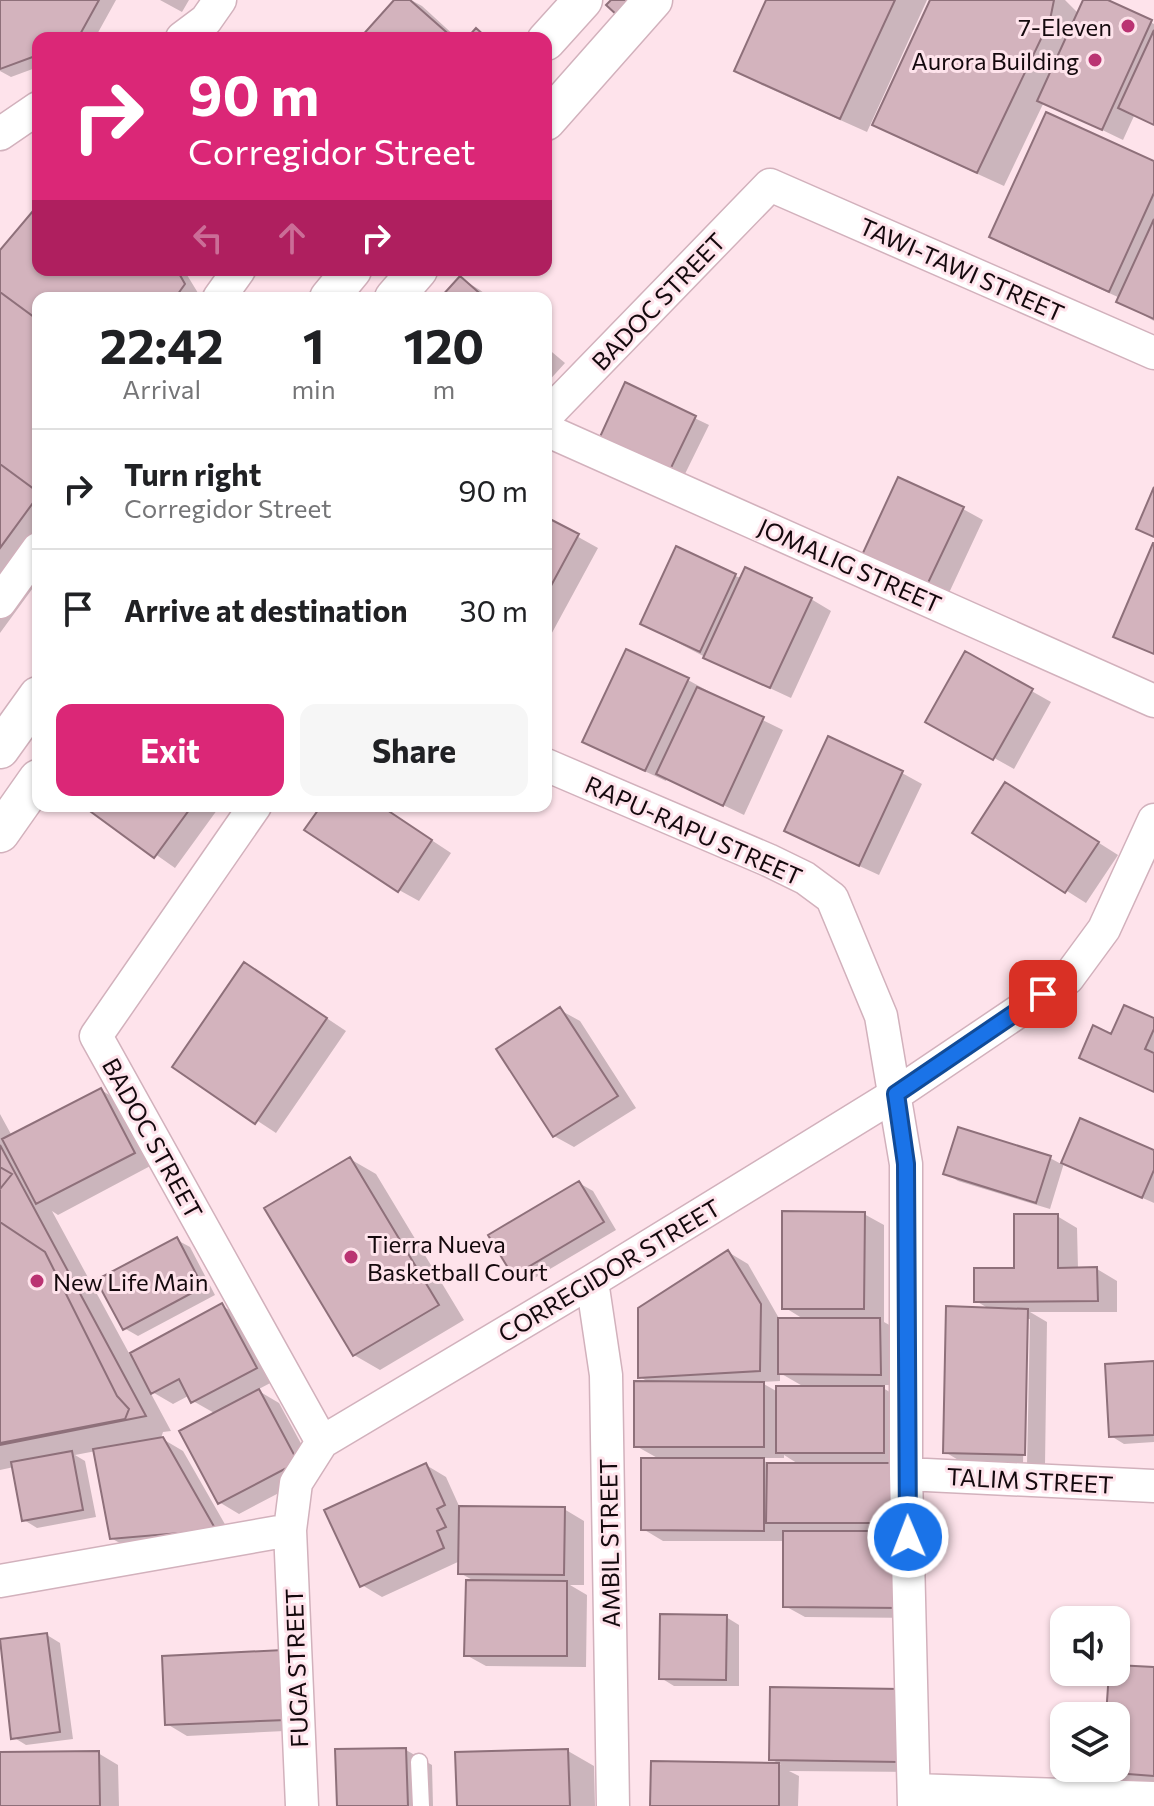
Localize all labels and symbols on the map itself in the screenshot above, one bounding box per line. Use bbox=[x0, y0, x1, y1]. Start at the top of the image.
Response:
place label: 7-Eleven bbox=[1018, 12, 1112, 41]
marker: 7-Eleven bbox=[1119, 17, 1137, 35]
place label: Aurora Building bbox=[911, 46, 1079, 75]
marker: Aurora Building bbox=[1086, 51, 1104, 69]
street label: TAWI-TAWI STREET bbox=[855, 211, 1069, 327]
street label: BADOC STREET bbox=[585, 226, 731, 376]
street label: JOMALIG STREET bbox=[754, 512, 946, 618]
street label: RAPU-RAPU STREET bbox=[581, 769, 807, 891]
pin bbox=[1009, 960, 1077, 1028]
street label: BADOC STREET bbox=[97, 1053, 209, 1223]
street label: CORREGIDOR STREET bbox=[493, 1192, 725, 1348]
place label: Tierra Nueva Basketball Court bbox=[367, 1229, 548, 1286]
marker: Tierra Nueva Basketball Court bbox=[342, 1248, 360, 1266]
place label: New Life Main bbox=[53, 1267, 209, 1296]
marker: New Life Main bbox=[28, 1272, 46, 1290]
street label: AMBIL STREET bbox=[593, 1458, 625, 1628]
street label: TALIM STREET bbox=[946, 1461, 1114, 1499]
position arrow bbox=[866, 1495, 950, 1579]
street label: FUGA STREET bbox=[279, 1588, 313, 1748]

